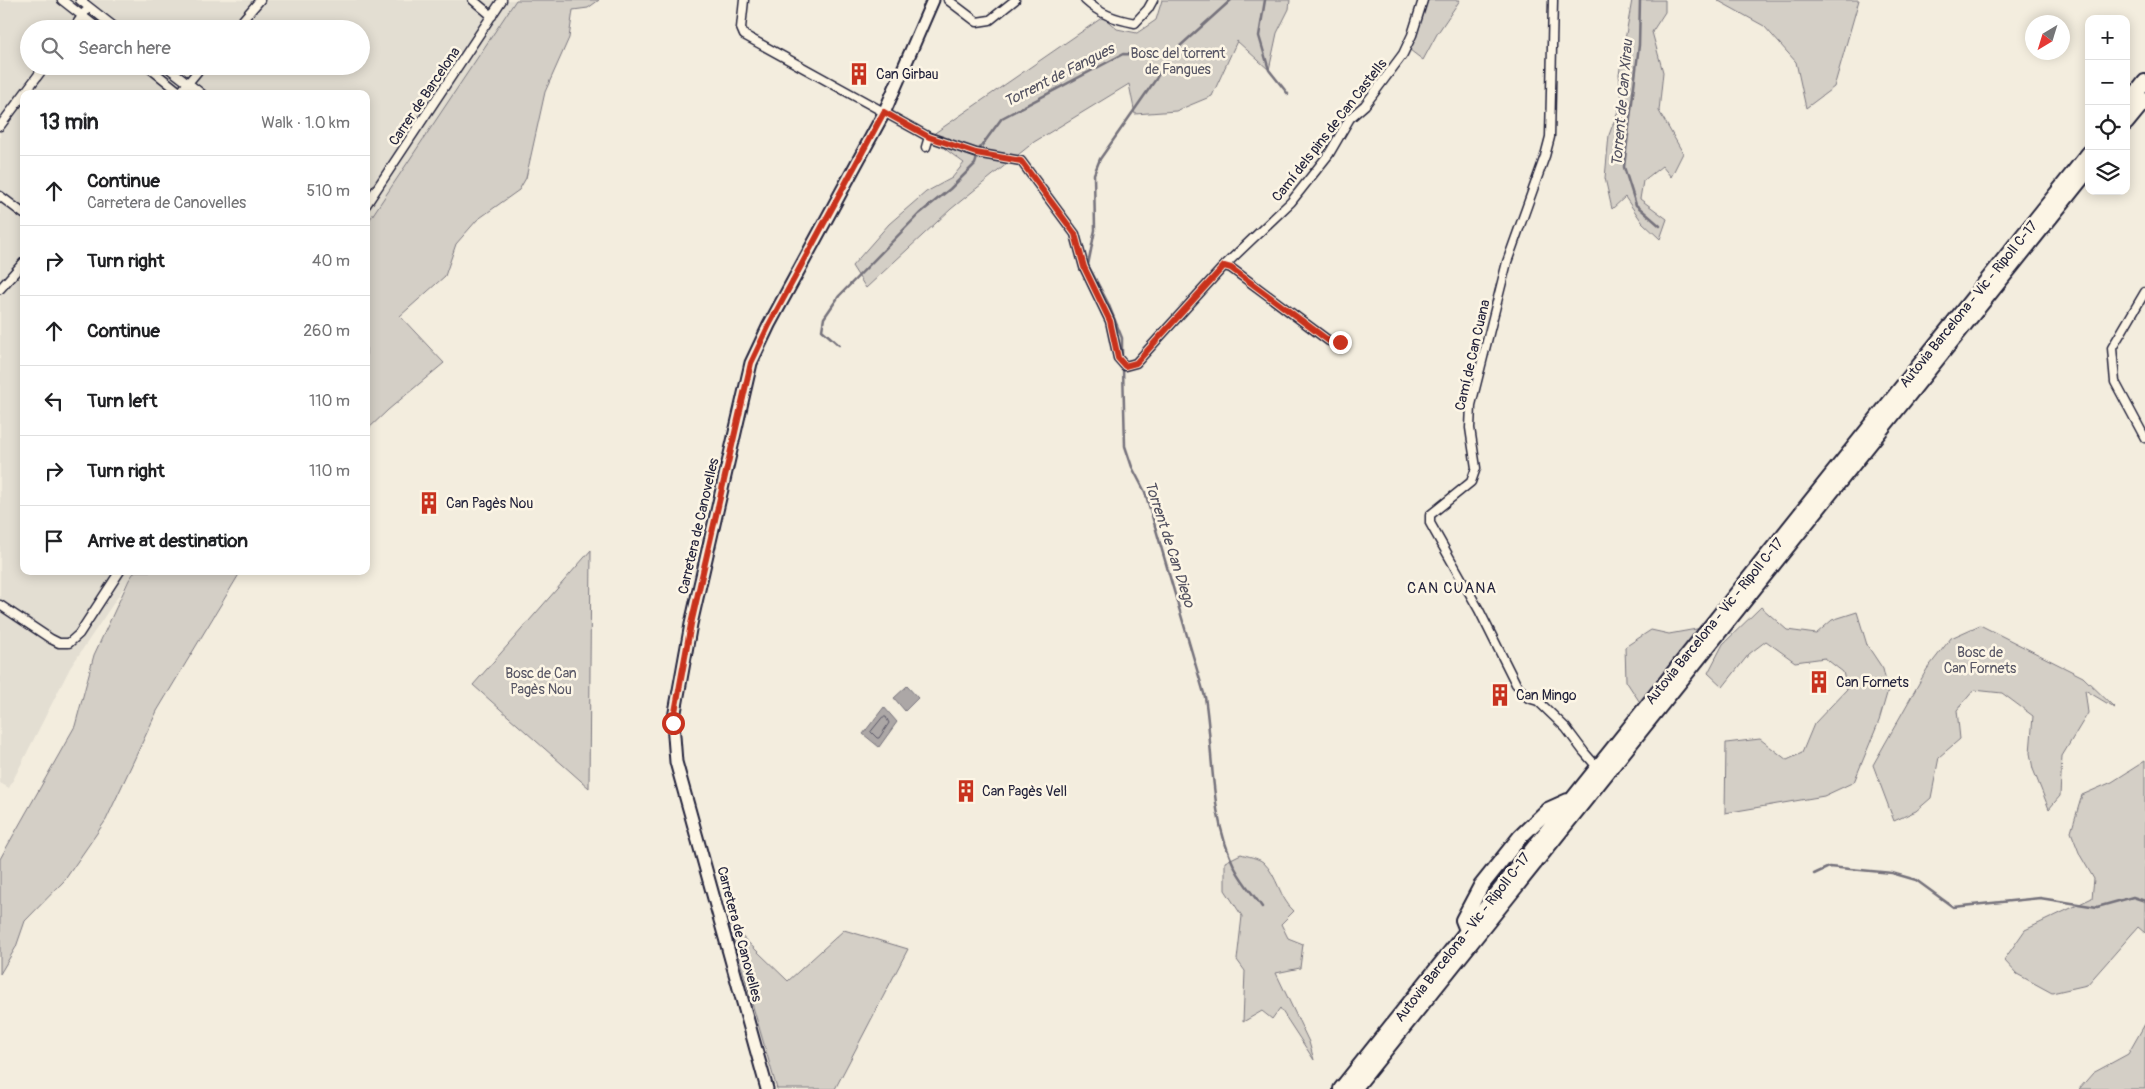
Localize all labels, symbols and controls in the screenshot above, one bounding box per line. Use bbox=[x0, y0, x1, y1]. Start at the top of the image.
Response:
north arrow bbox=[2025, 15, 2070, 60]
map controls bbox=[2085, 15, 2130, 195]
button: + bbox=[2085, 15, 2130, 60]
search box bbox=[20, 20, 370, 75]
icon: search bbox=[38, 34, 66, 62]
text: Search here bbox=[78, 36, 171, 60]
water label: Torrent de Can Xirau bbox=[1607, 37, 1638, 167]
water label: Torrent de Fangues bbox=[1001, 38, 1120, 111]
street label: Carrer de Barcelona bbox=[385, 44, 464, 149]
park label: Bosc del torrent de Fangues bbox=[1130, 45, 1226, 78]
street label: Camí dels pins de Can Castells bbox=[1268, 55, 1391, 205]
button: − bbox=[2085, 60, 2130, 105]
building icon: Can Girbau bbox=[846, 61, 872, 87]
place label: Can Girbau bbox=[876, 66, 939, 83]
button: locate bbox=[2085, 105, 2130, 150]
text: 13 min bbox=[40, 109, 99, 136]
text: Walk · 1.0 km bbox=[261, 113, 350, 133]
button: layers bbox=[2085, 150, 2130, 195]
text: Continue bbox=[87, 169, 160, 193]
icon: ahead bbox=[40, 177, 68, 205]
text: 510 m bbox=[306, 181, 350, 201]
text: Carretera de Canovelles bbox=[87, 193, 246, 213]
street label: Autovia Barcelona - Vic - Ripoll C-17 bbox=[1896, 217, 2041, 391]
icon: right bbox=[40, 247, 68, 275]
text: Turn right bbox=[87, 249, 165, 273]
text: 40 m bbox=[312, 251, 350, 271]
street label: Camí de Can Cuana bbox=[1451, 298, 1494, 412]
icon: ahead bbox=[40, 317, 68, 345]
text: Continue bbox=[87, 319, 160, 343]
text: 260 m bbox=[303, 321, 350, 341]
route end bbox=[1329, 331, 1352, 354]
icon: left bbox=[40, 387, 68, 415]
text: Turn left bbox=[87, 389, 157, 413]
text: 110 m bbox=[309, 391, 350, 411]
street label: Carretera de Canovelles bbox=[675, 456, 723, 596]
icon: right bbox=[40, 457, 68, 485]
text: Turn right bbox=[87, 459, 165, 483]
text: 110 m bbox=[309, 461, 350, 481]
water label: Torrent de Can Diego bbox=[1140, 479, 1199, 611]
building icon: Can Pagès Nou bbox=[416, 490, 442, 516]
place label: Can Pagès Nou bbox=[446, 495, 533, 512]
icon: arrive bbox=[40, 527, 68, 555]
text: Arrive at destination bbox=[87, 529, 248, 553]
street label: Autovia Barcelona - Vic - Ripoll C-17 bbox=[1642, 534, 1787, 708]
district label: CAN CUANA bbox=[1407, 579, 1497, 598]
park label: Bosc de Can Fornets bbox=[1944, 644, 2017, 677]
park label: Bosc de Can Pagès Nou bbox=[505, 665, 577, 698]
building icon: Can Fornets bbox=[1806, 669, 1832, 695]
place label: Can Fornets bbox=[1836, 674, 1909, 691]
building icon: Can Mingo bbox=[1487, 682, 1513, 708]
place label: Can Mingo bbox=[1516, 687, 1577, 704]
route start bbox=[662, 712, 685, 735]
building icon: Can Pagès Vell bbox=[953, 778, 979, 804]
place label: Can Pagès Vell bbox=[982, 783, 1067, 800]
street label: Autovia Barcelona - Vic - Ripoll C-17 bbox=[1391, 849, 1534, 1025]
street label: Carretera de Canovelles bbox=[713, 865, 766, 1004]

